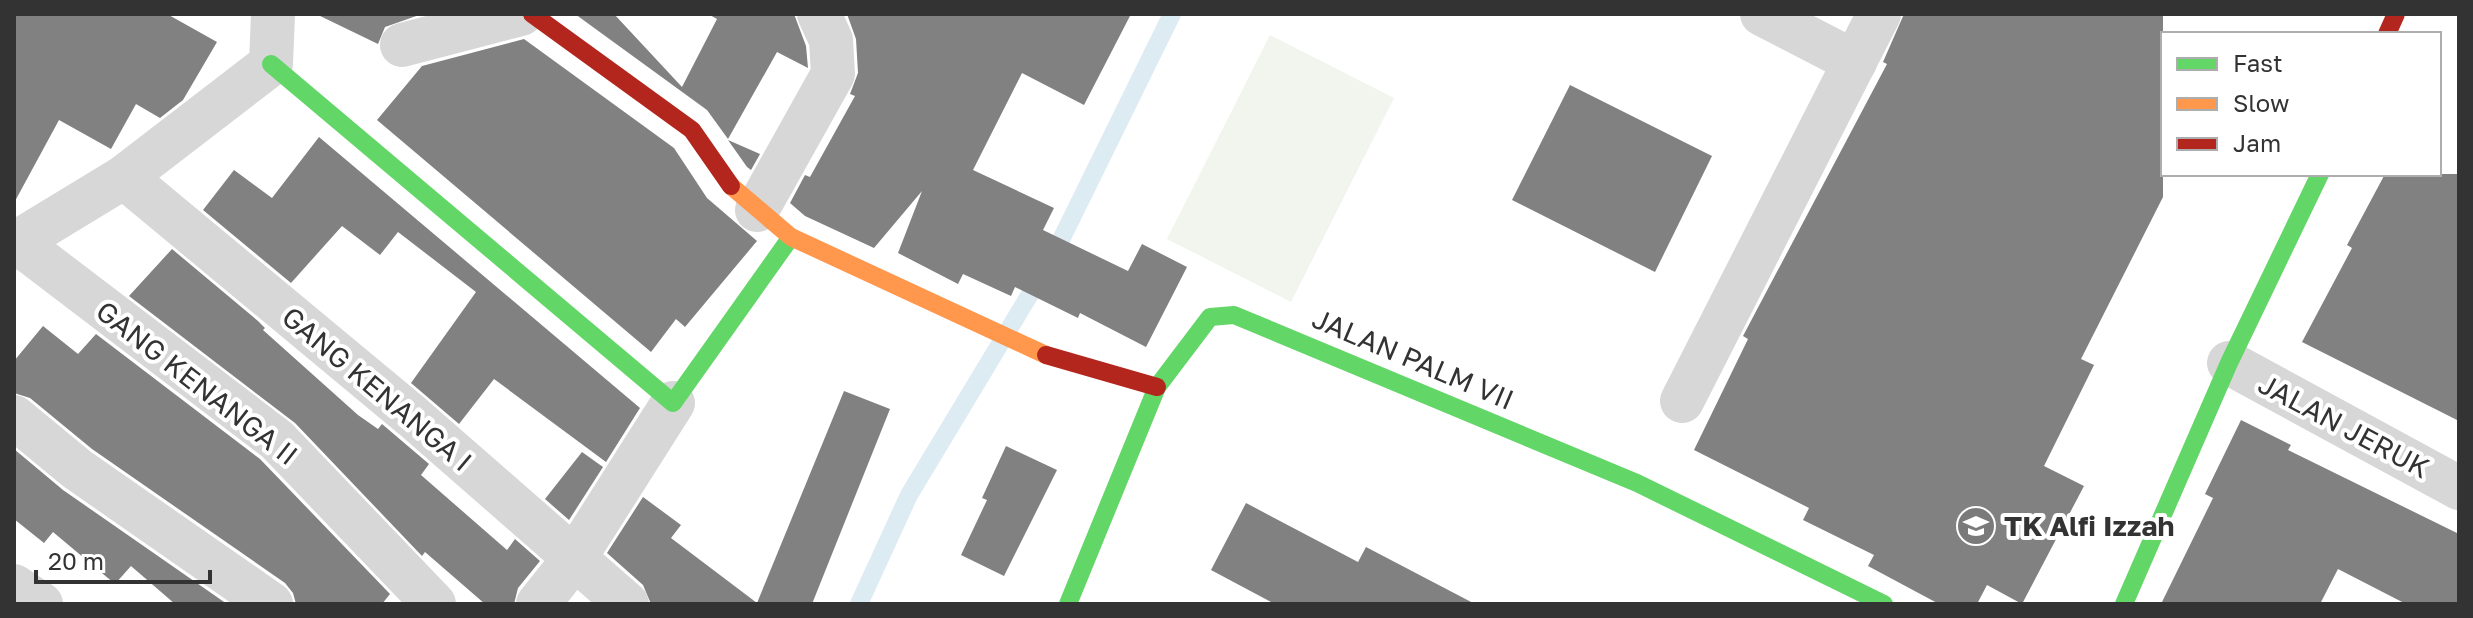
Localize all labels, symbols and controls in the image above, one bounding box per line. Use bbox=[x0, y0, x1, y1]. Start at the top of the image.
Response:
legend bbox=[2161, 32, 2441, 176]
text: Fast bbox=[2233, 48, 2283, 77]
text: Slow bbox=[2233, 88, 2289, 117]
text: Jam bbox=[2233, 128, 2281, 157]
street label: GANG KENANGA II bbox=[90, 294, 304, 471]
street label: GANG KENANGA I bbox=[276, 300, 479, 478]
street label: JALAN PALM VII bbox=[1308, 301, 1519, 416]
street label: JALAN JERUK bbox=[2253, 367, 2435, 484]
school or university icon: TK Alfi Izzah bbox=[1955, 505, 1997, 547]
place label: TK Alfi Izzah bbox=[2004, 509, 2174, 542]
scale bar bbox=[36, 534, 210, 584]
text: 20 m bbox=[48, 546, 104, 575]

